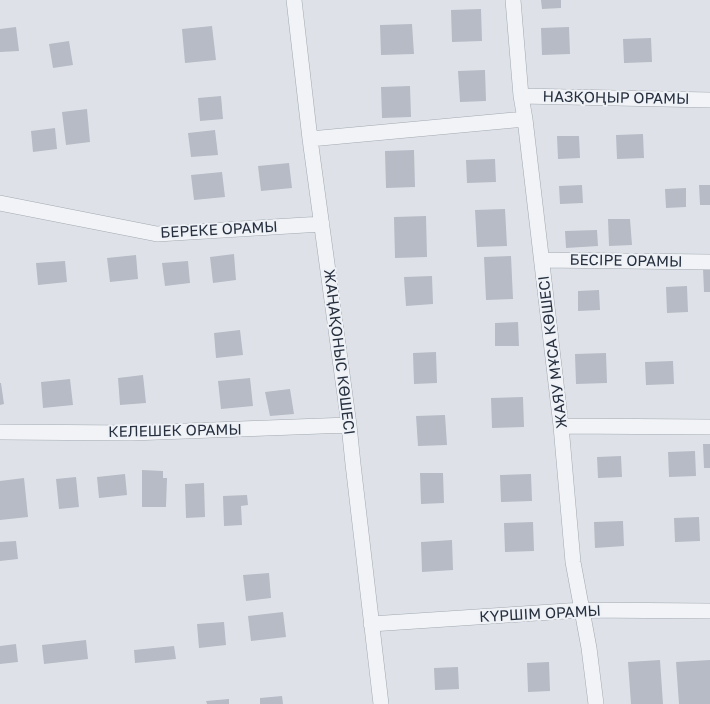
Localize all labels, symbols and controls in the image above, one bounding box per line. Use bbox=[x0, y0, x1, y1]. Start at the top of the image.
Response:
street label: НАЗҚОҢЫР ОРАМЫ bbox=[542, 88, 690, 108]
street label: БЕРЕКЕ ОРАМЫ bbox=[160, 218, 278, 242]
street label: БЕСІРЕ ОРАМЫ bbox=[569, 251, 683, 271]
street label: ЖАҢАҚОНЫС КӨШЕСІ bbox=[320, 268, 358, 436]
street label: ЖАЯУ МҰСА КӨШЕСІ bbox=[535, 275, 571, 429]
street label: КЕЛЕШЕК ОРАМЫ bbox=[108, 421, 242, 441]
street label: КҮРШІМ ОРАМЫ bbox=[479, 602, 601, 626]

